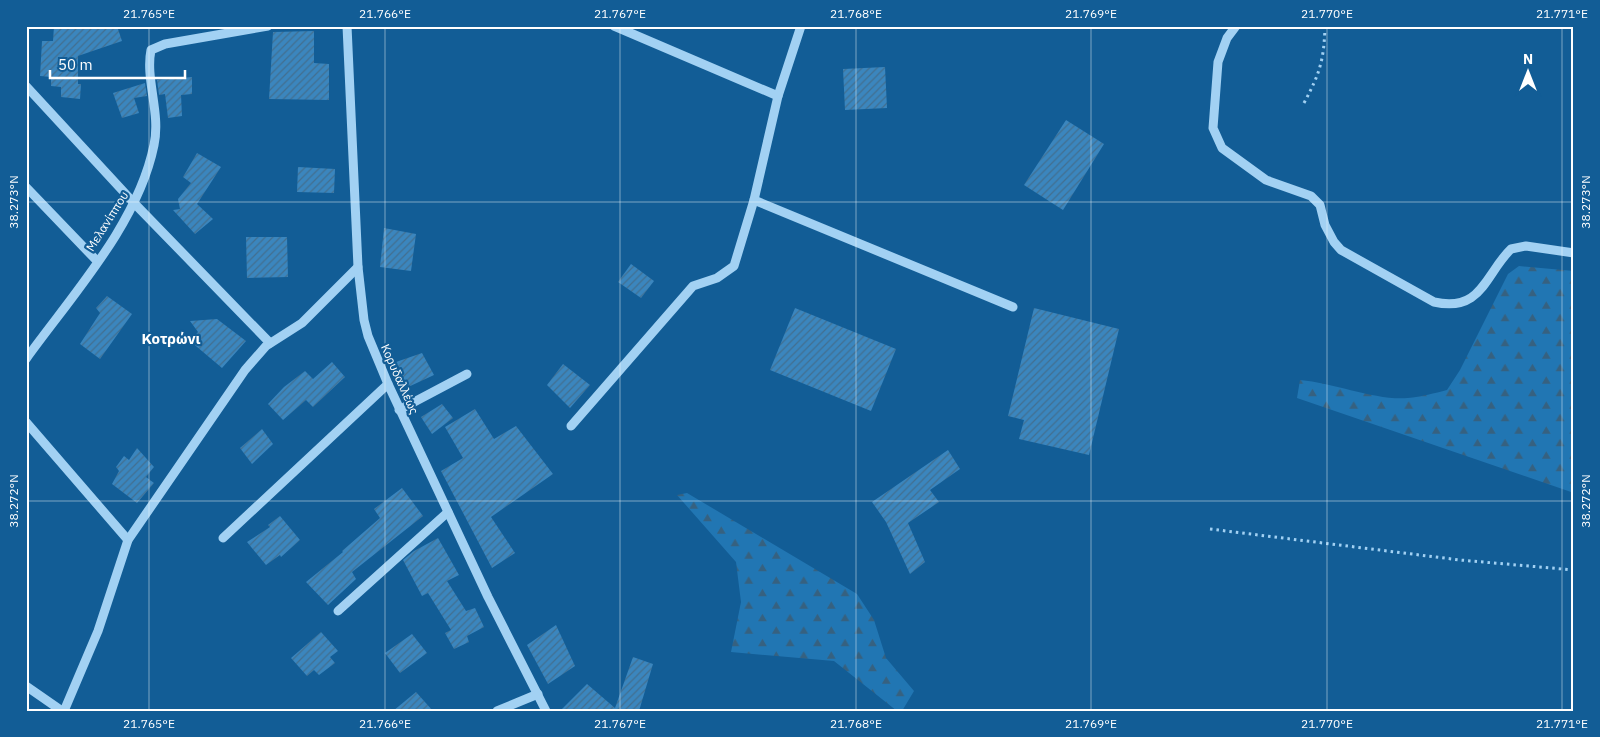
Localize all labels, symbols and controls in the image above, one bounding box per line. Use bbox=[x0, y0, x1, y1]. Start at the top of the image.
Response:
text: 21.765°E bbox=[123, 6, 175, 21]
text: 21.766°E bbox=[359, 6, 411, 21]
text: 21.767°E bbox=[594, 6, 646, 21]
text: 21.768°E bbox=[830, 6, 882, 21]
text: 21.769°E bbox=[1065, 6, 1117, 21]
text: 21.770°E bbox=[1301, 6, 1353, 21]
text: 21.771°E bbox=[1536, 6, 1588, 21]
scale bar bbox=[50, 48, 185, 80]
north arrow bbox=[1502, 48, 1552, 98]
text: N bbox=[1523, 50, 1533, 68]
text: 50 m bbox=[58, 55, 93, 74]
text: 38.273°N bbox=[6, 175, 21, 229]
text: 38.273°N bbox=[1578, 175, 1593, 229]
street label: Μελανίππου bbox=[83, 188, 131, 254]
district label: Κοτρώνι bbox=[142, 329, 201, 348]
street label: Κορυδαλλέως bbox=[378, 342, 422, 417]
text: 38.272°N bbox=[6, 474, 21, 528]
text: 38.272°N bbox=[1578, 474, 1593, 528]
text: 21.765°E bbox=[123, 716, 175, 731]
text: 21.766°E bbox=[359, 716, 411, 731]
text: 21.767°E bbox=[594, 716, 646, 731]
text: 21.768°E bbox=[830, 716, 882, 731]
text: 21.769°E bbox=[1065, 716, 1117, 731]
text: 21.770°E bbox=[1301, 716, 1353, 731]
text: 21.771°E bbox=[1536, 716, 1588, 731]

